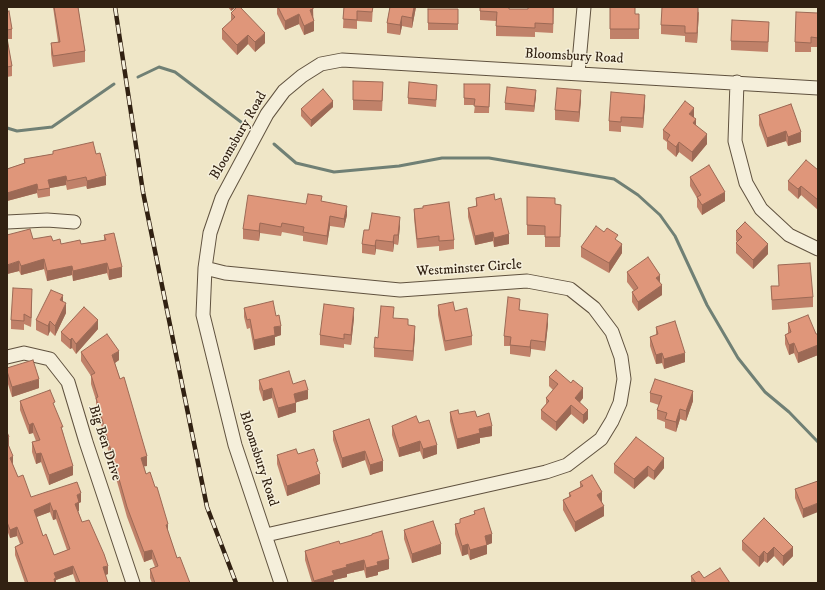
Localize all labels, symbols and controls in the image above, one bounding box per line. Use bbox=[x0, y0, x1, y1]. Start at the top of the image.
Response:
street label: Bloomsbury Road bbox=[524, 46, 624, 68]
street label: Bloomsbury Road bbox=[207, 89, 271, 183]
street label: Westminster Circle bbox=[416, 257, 522, 281]
street label: Big Ben Drive bbox=[84, 403, 124, 483]
street label: Bloomsbury Road bbox=[235, 409, 281, 509]

